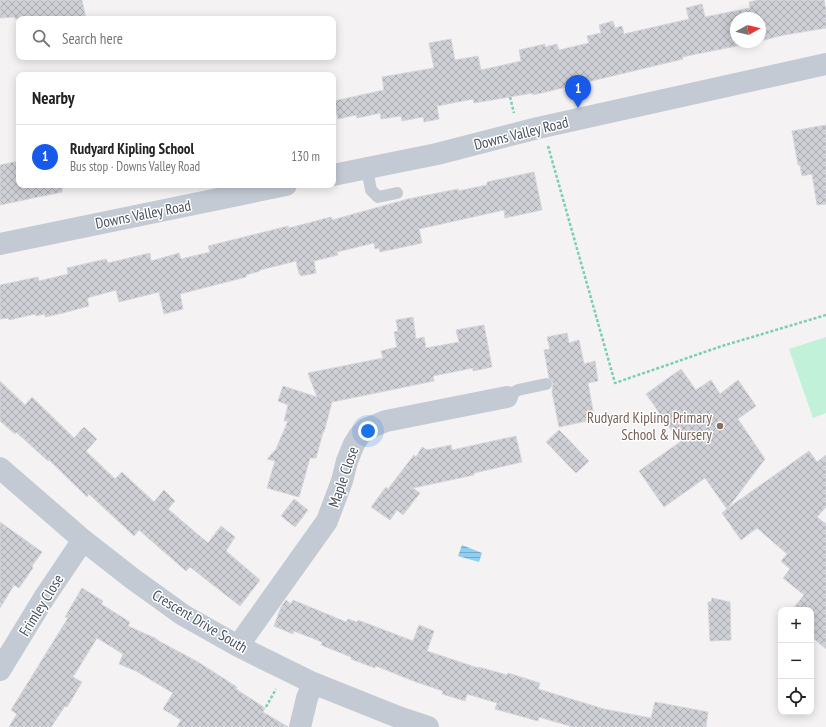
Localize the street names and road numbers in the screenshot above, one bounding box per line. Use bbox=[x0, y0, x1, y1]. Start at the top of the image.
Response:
street label: Downs Valley Road bbox=[472, 112, 570, 154]
street label: Downs Valley Road bbox=[94, 195, 192, 233]
street label: Maple Close bbox=[324, 444, 362, 510]
street label: Frimley Close bbox=[15, 571, 67, 639]
street label: Crescent Drive South bbox=[149, 585, 251, 657]

